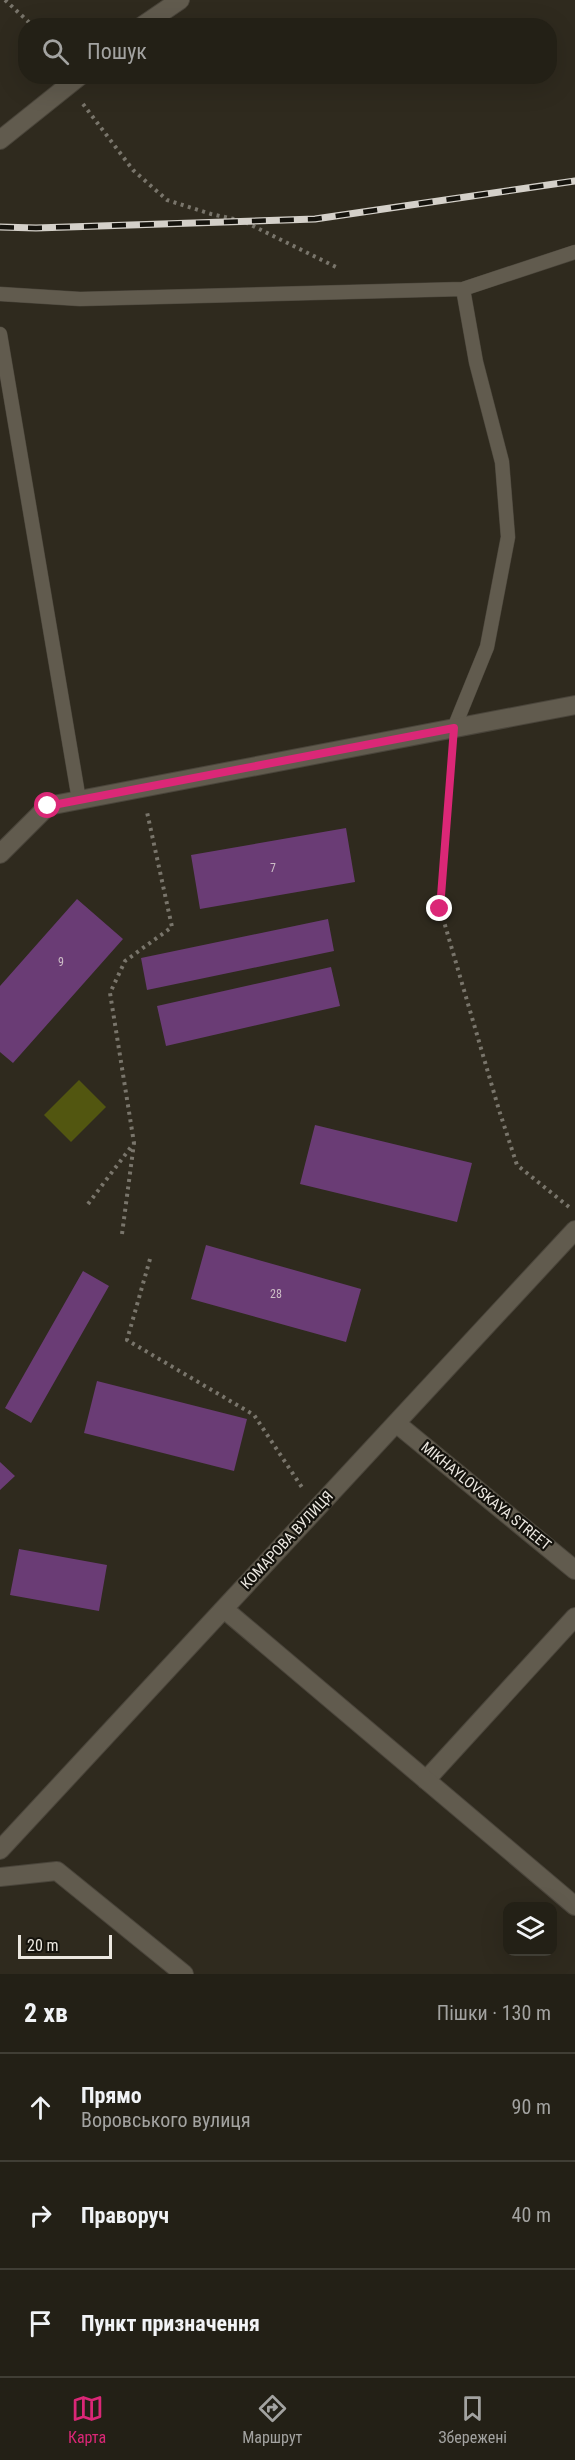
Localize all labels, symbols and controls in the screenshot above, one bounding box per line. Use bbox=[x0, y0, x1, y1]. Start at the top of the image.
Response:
search box bbox=[18, 18, 557, 84]
icon: search bbox=[39, 35, 72, 68]
text: Пошук bbox=[87, 39, 147, 64]
route start bbox=[34, 792, 60, 818]
house number: 7 bbox=[270, 861, 276, 875]
route end bbox=[426, 895, 452, 921]
house number: 9 bbox=[58, 955, 64, 969]
house number: 28 bbox=[270, 1287, 282, 1301]
street label: MIKHAYLOVSKAYA STREET bbox=[417, 1438, 555, 1554]
street label: КОМАРОВА ВУЛИЦЯ bbox=[237, 1487, 337, 1593]
map controls bbox=[503, 1902, 557, 1956]
button: layers bbox=[503, 1902, 557, 1956]
scale bar bbox=[18, 1932, 112, 1960]
text: 20 m bbox=[27, 1936, 59, 1955]
text: 2 хв bbox=[24, 1998, 68, 2028]
text: Пішки · 130 m bbox=[437, 2001, 551, 2025]
text: Прямо bbox=[81, 2083, 142, 2108]
icon: ahead bbox=[24, 2091, 57, 2124]
text: 90 m bbox=[512, 2095, 551, 2119]
text: Воровського вулиця bbox=[81, 2108, 251, 2132]
icon: right bbox=[24, 2199, 57, 2232]
text: Праворуч bbox=[81, 2203, 169, 2228]
text: 40 m bbox=[512, 2203, 551, 2227]
icon: arrive bbox=[24, 2307, 57, 2340]
text: Пункт призначення bbox=[81, 2311, 260, 2336]
tab: Карта bbox=[68, 2392, 106, 2447]
tab: Маршрут bbox=[242, 2392, 302, 2447]
tab: Збережені bbox=[438, 2392, 507, 2447]

